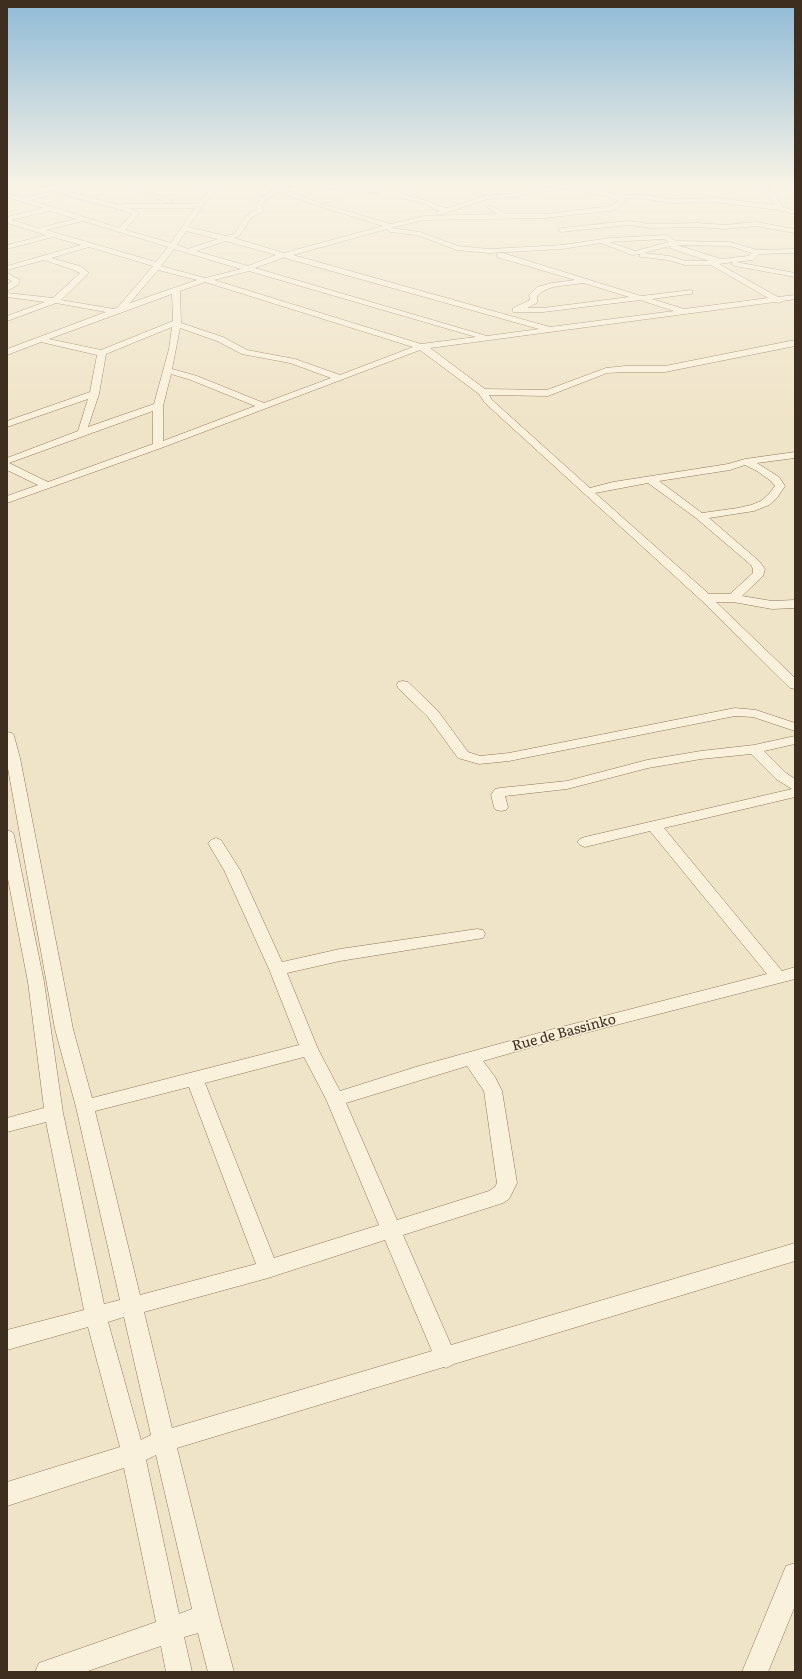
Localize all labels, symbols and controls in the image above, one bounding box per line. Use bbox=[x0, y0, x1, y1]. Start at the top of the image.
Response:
street label: Rue de Bassinko bbox=[510, 1011, 618, 1055]

